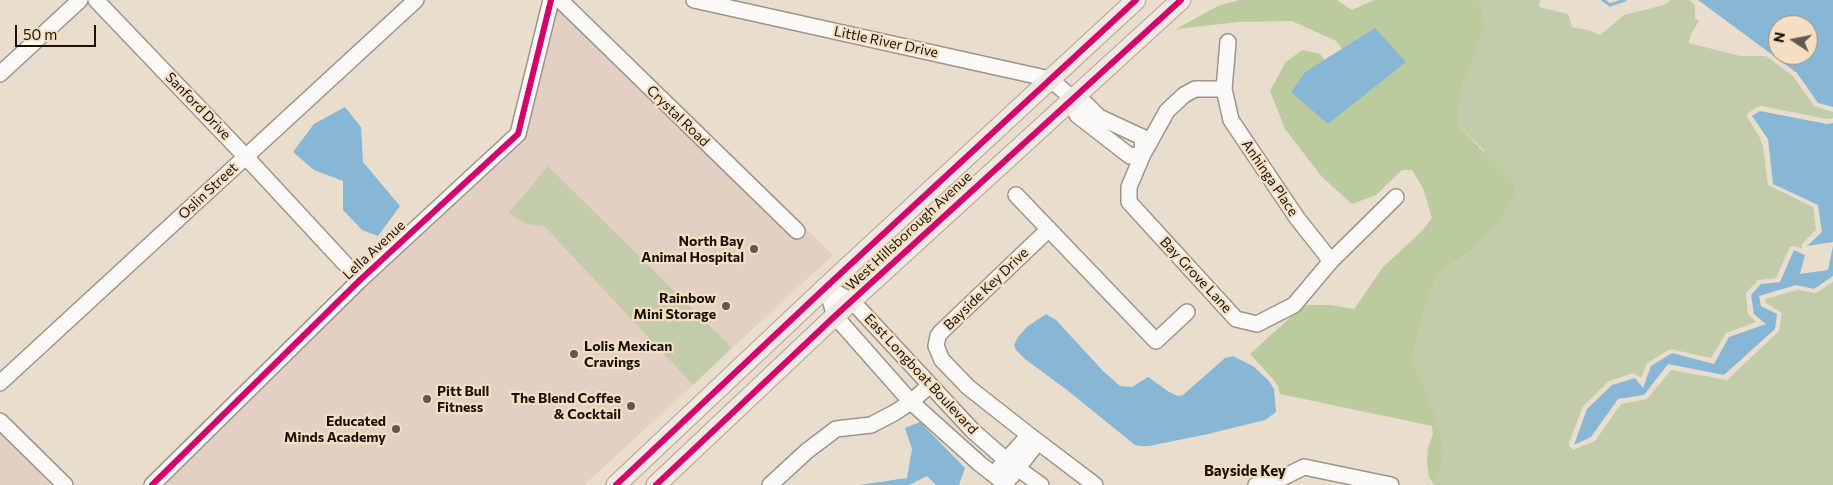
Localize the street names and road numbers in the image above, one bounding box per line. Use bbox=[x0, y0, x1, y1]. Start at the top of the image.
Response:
street label: Little River Drive bbox=[832, 23, 940, 61]
street label: Sanford Drive bbox=[162, 69, 234, 143]
street label: Crystal Road bbox=[643, 82, 713, 150]
street label: Anhinga Place bbox=[1238, 137, 1302, 219]
street label: Oslin Street bbox=[175, 159, 241, 223]
street label: West Hillsborough Avenue bbox=[843, 168, 975, 294]
street label: Lella Avenue bbox=[339, 217, 409, 283]
street label: Bay Grove Lane bbox=[1157, 234, 1235, 316]
street label: Bayside Key Drive bbox=[940, 244, 1032, 334]
street label: East Longboat Boulevard bbox=[861, 310, 981, 438]

